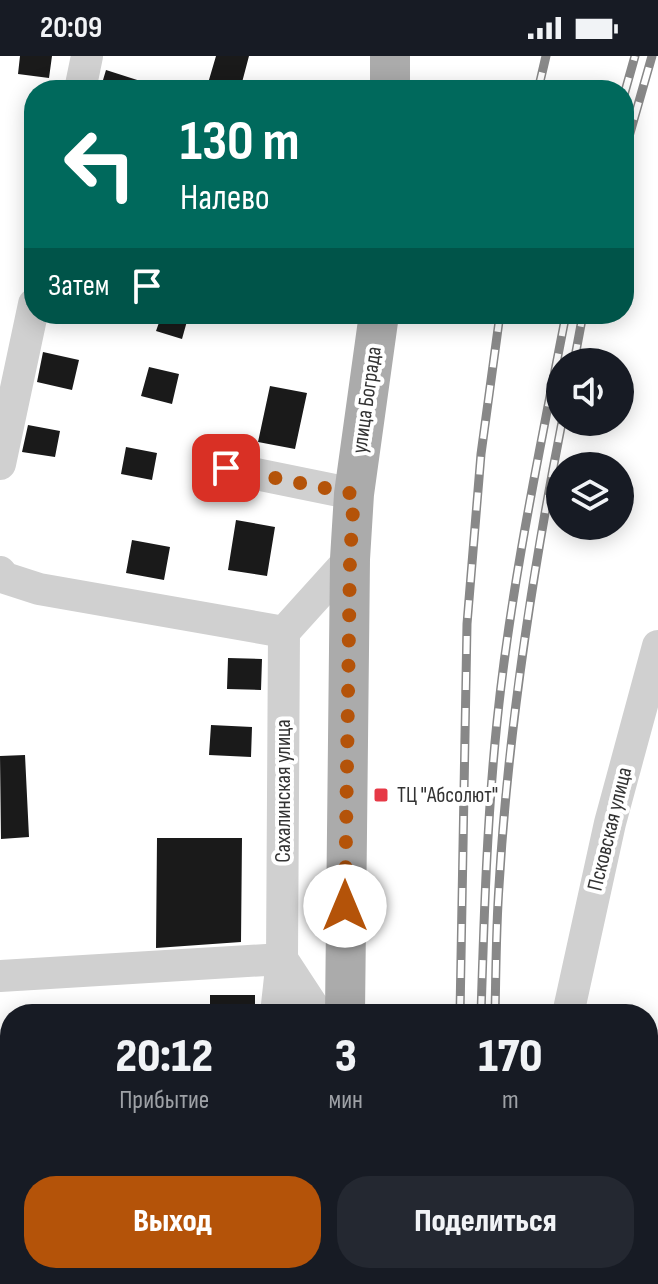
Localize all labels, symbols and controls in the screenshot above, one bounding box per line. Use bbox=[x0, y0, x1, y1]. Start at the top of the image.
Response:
text: 20:09 bbox=[40, 10, 102, 46]
text: 130 m bbox=[180, 109, 300, 176]
icon: left bbox=[48, 112, 152, 216]
text: Налево bbox=[180, 177, 270, 220]
icon: arrive bbox=[125, 264, 169, 308]
text: Затем bbox=[48, 268, 109, 304]
street label: улица Бограда bbox=[346, 345, 388, 455]
map controls bbox=[546, 348, 634, 540]
button: sound bbox=[546, 348, 634, 436]
pin bbox=[192, 434, 260, 502]
icon: arrive bbox=[204, 446, 248, 490]
button: layers bbox=[546, 452, 634, 540]
street label: Сахалинская улица bbox=[270, 719, 297, 863]
street label: Псковская улица bbox=[582, 764, 638, 894]
place label: ТЦ "Абсолют" bbox=[397, 782, 498, 809]
marker: ТЦ "Абсолют" bbox=[372, 786, 390, 804]
position arrow bbox=[303, 864, 387, 948]
text: 20:12 bbox=[115, 1028, 213, 1085]
text: 3 bbox=[335, 1028, 357, 1085]
text: 170 bbox=[478, 1028, 543, 1085]
text: Прибытие bbox=[119, 1085, 209, 1116]
text: мин bbox=[328, 1085, 363, 1116]
text: m bbox=[502, 1085, 519, 1116]
button: Выход bbox=[24, 1176, 321, 1268]
button: Поделиться bbox=[337, 1176, 634, 1268]

